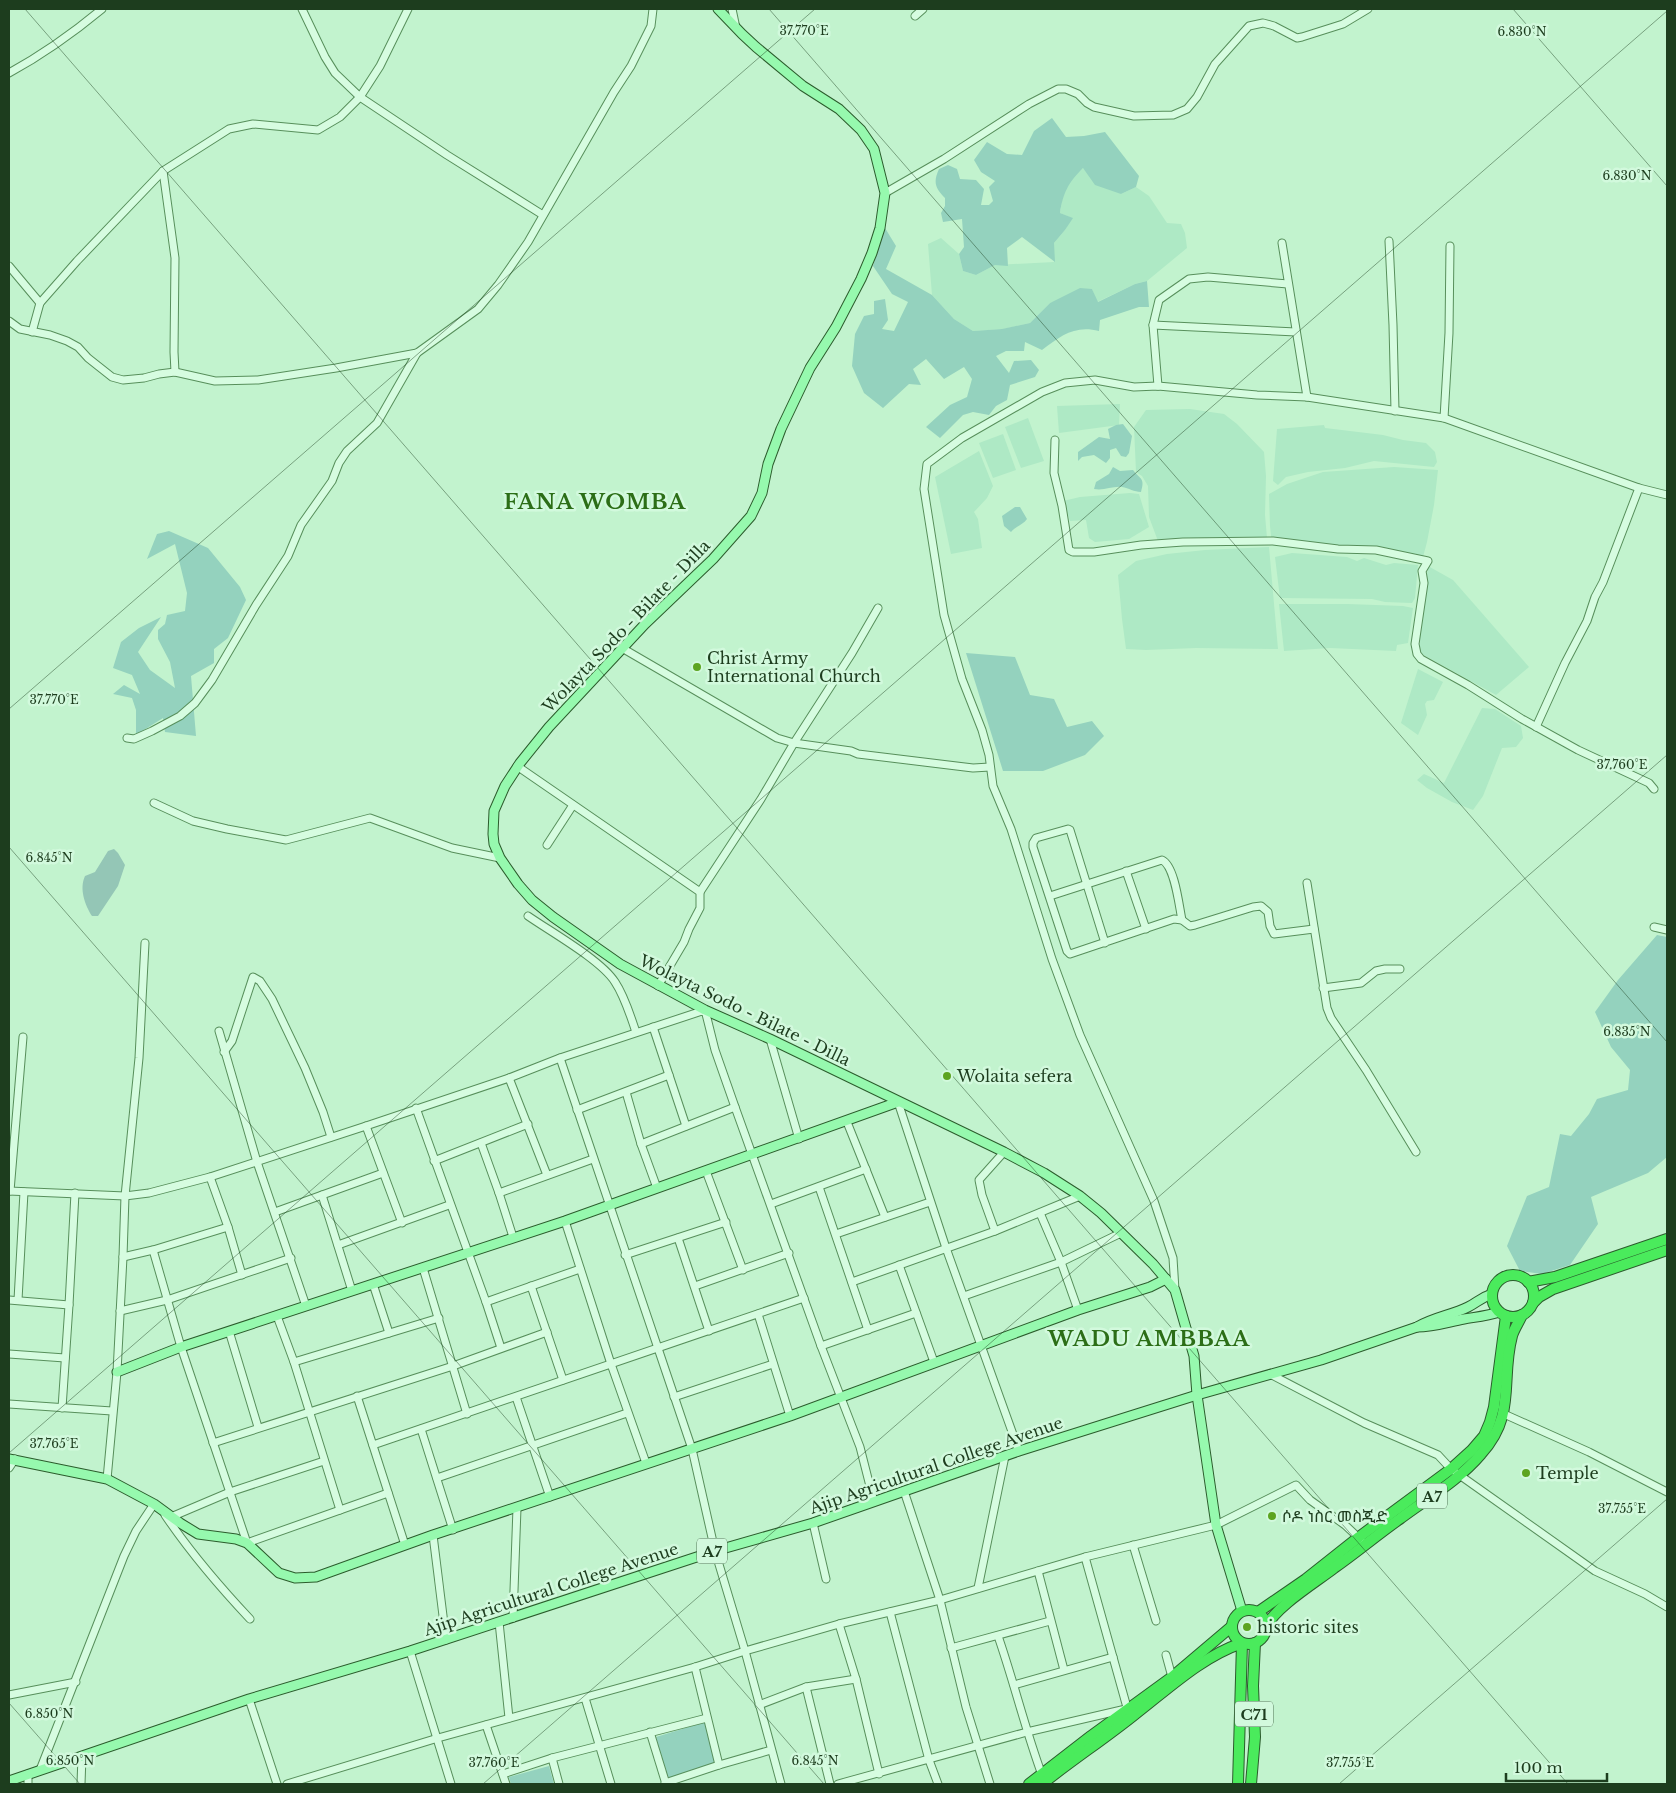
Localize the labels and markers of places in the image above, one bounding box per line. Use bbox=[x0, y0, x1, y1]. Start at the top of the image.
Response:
place label: Christ Army International Church bbox=[707, 648, 881, 686]
marker: Christ Army International Church bbox=[691, 661, 703, 673]
place label: Wolaita sefera bbox=[956, 1066, 1073, 1086]
marker: Wolaita sefera bbox=[941, 1070, 953, 1082]
place label: Temple bbox=[1536, 1463, 1599, 1483]
marker: Temple bbox=[1520, 1467, 1532, 1479]
place label: ሶዶ ነስር መስጂድ bbox=[1282, 1506, 1388, 1526]
marker: ሶዶ ነስር መስጂድ bbox=[1266, 1510, 1278, 1522]
place label: historic sites bbox=[1257, 1617, 1359, 1637]
marker: historic sites bbox=[1241, 1621, 1253, 1633]

